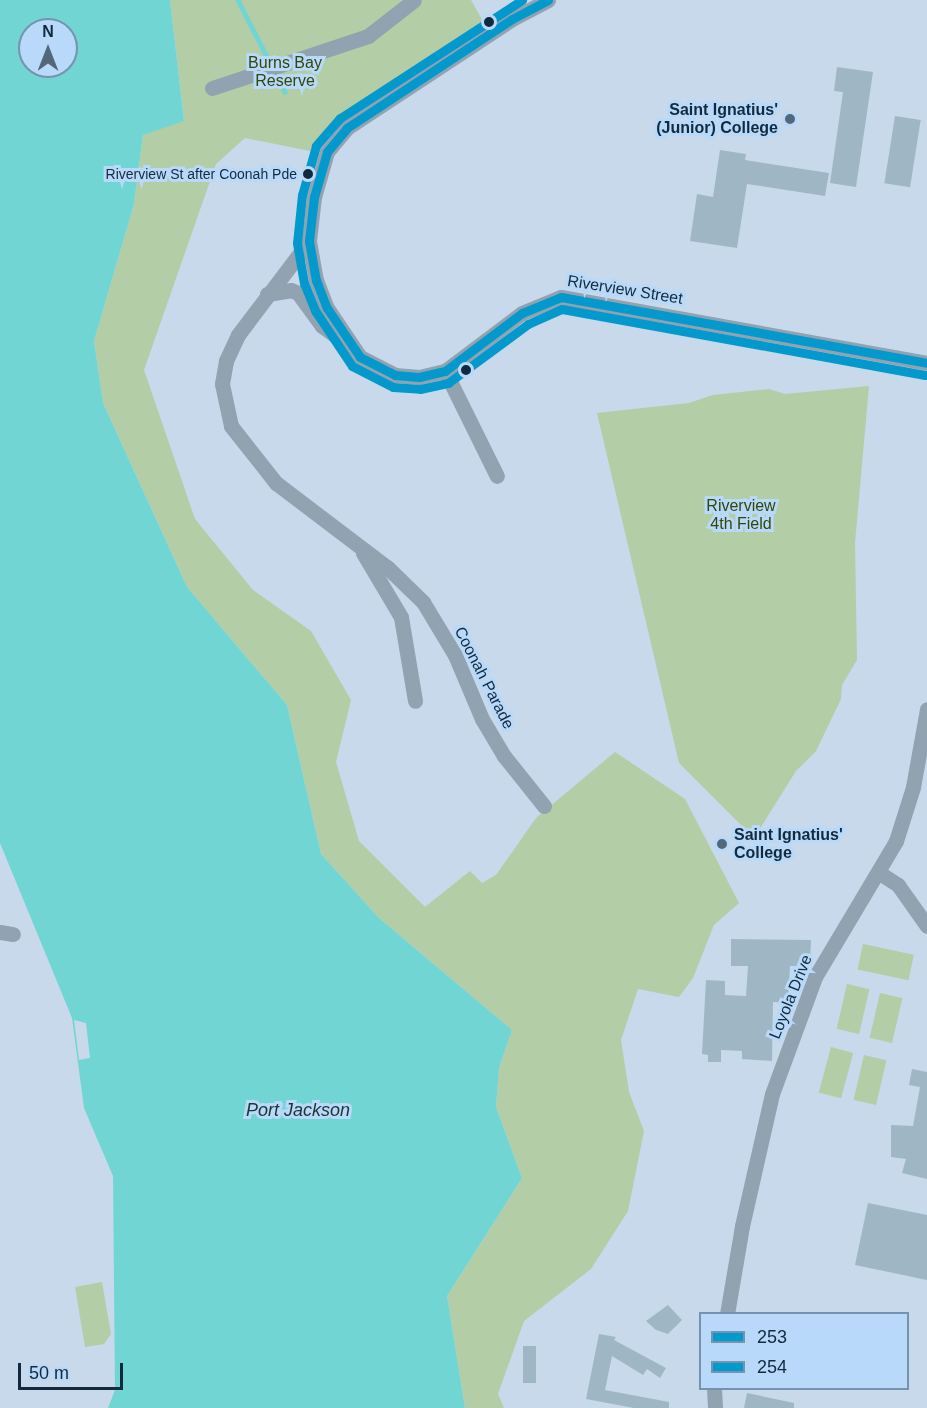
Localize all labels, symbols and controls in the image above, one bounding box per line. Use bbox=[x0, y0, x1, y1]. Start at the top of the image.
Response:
unlabelled marker bbox=[483, 16, 495, 28]
north arrow bbox=[18, 18, 78, 78]
text: N bbox=[42, 23, 54, 40]
park label: Burns Bay Reserve bbox=[248, 53, 322, 91]
place label: Saint Ignatius' (Junior) College bbox=[656, 100, 778, 138]
marker: Saint Ignatius' (Junior) College bbox=[783, 112, 797, 126]
place label: Riverview St after Coonah Pde bbox=[106, 166, 297, 182]
marker: Riverview St after Coonah Pde bbox=[302, 168, 314, 180]
street label: Riverview Street bbox=[566, 271, 684, 309]
unlabelled marker bbox=[460, 364, 472, 376]
park label: Riverview 4th Field bbox=[706, 496, 776, 534]
street label: Coonah Parade bbox=[450, 624, 518, 732]
place label: Saint Ignatius' College bbox=[734, 825, 843, 863]
marker: Saint Ignatius' College bbox=[715, 837, 729, 851]
street label: Loyola Drive bbox=[765, 952, 817, 1042]
water label: Port Jackson bbox=[246, 1099, 350, 1121]
legend bbox=[699, 1312, 909, 1390]
text: 253 bbox=[757, 1327, 787, 1347]
scale bar bbox=[21, 1351, 126, 1389]
text: 254 bbox=[757, 1357, 787, 1377]
text: 50 m bbox=[29, 1363, 69, 1383]

